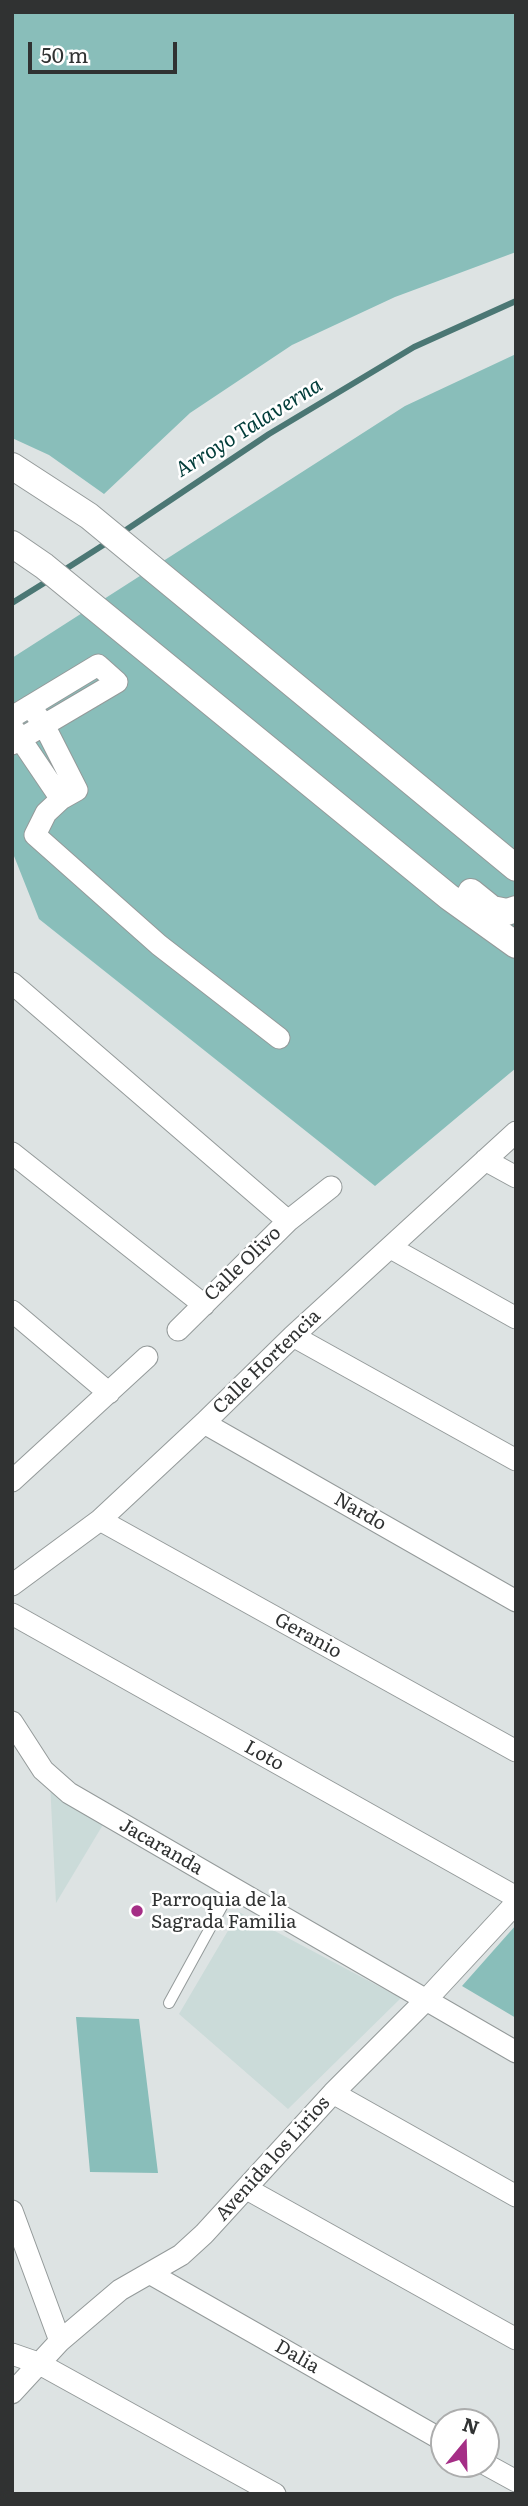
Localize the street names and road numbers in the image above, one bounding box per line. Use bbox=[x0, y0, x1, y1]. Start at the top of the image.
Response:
street label: Calle Olivo bbox=[200, 1222, 286, 1306]
street label: Calle Hortencia bbox=[208, 1305, 326, 1419]
street label: Nardo bbox=[330, 1488, 390, 1536]
street label: Geranio bbox=[271, 1608, 345, 1664]
street label: Loto bbox=[240, 1736, 288, 1776]
street label: Jacaranda bbox=[115, 1814, 207, 1880]
street label: Avenida los Lirios bbox=[211, 2092, 335, 2226]
street label: Dalia bbox=[271, 2335, 323, 2379]

